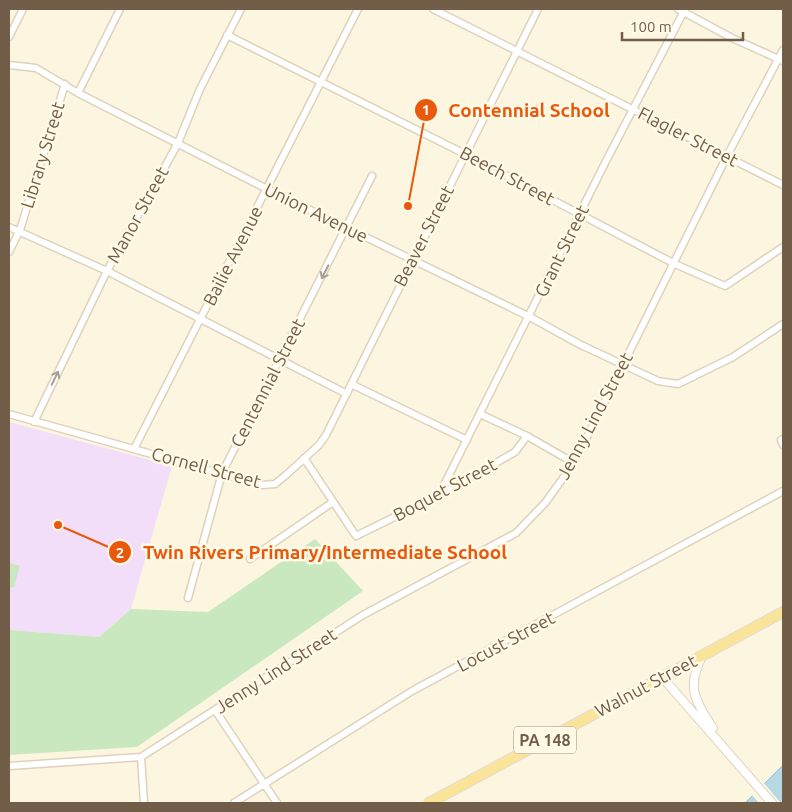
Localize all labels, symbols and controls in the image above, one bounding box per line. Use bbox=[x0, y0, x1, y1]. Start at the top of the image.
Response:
scale bar bbox=[622, 10, 743, 42]
text: 100 m bbox=[630, 18, 672, 35]
callout: Contennial School bbox=[414, 93, 620, 127]
street label: Library Street bbox=[16, 99, 68, 210]
text: Contennial School bbox=[448, 99, 610, 121]
text: 1 bbox=[422, 101, 430, 118]
street label: Flagler Street bbox=[635, 102, 742, 170]
street label: Beech Street bbox=[457, 142, 558, 208]
street label: Manor Street bbox=[102, 163, 172, 266]
street label: Union Avenue bbox=[261, 178, 371, 246]
street label: Beaver Street bbox=[389, 182, 457, 289]
street label: Grant Street bbox=[530, 201, 592, 300]
street label: Bailie Avenue bbox=[198, 203, 266, 309]
one-way arrow bbox=[320, 264, 330, 279]
street label: Centennial Street bbox=[226, 315, 308, 450]
street label: Jenny Lind Street bbox=[552, 349, 636, 482]
one-way arrow bbox=[51, 371, 61, 386]
street label: Cornell Street bbox=[149, 443, 263, 491]
street label: Boquet Street bbox=[389, 453, 500, 525]
callout: Twin Rivers Primary/Intermediate School bbox=[108, 535, 517, 569]
text: Twin Rivers Primary/Intermediate School bbox=[143, 541, 507, 563]
text: 2 bbox=[116, 544, 124, 561]
street label: Locust Street bbox=[453, 607, 558, 675]
street label: Jenny Lind Street bbox=[211, 623, 340, 717]
street label: Walnut Street bbox=[591, 650, 700, 720]
road number: PA 148 bbox=[514, 726, 576, 754]

